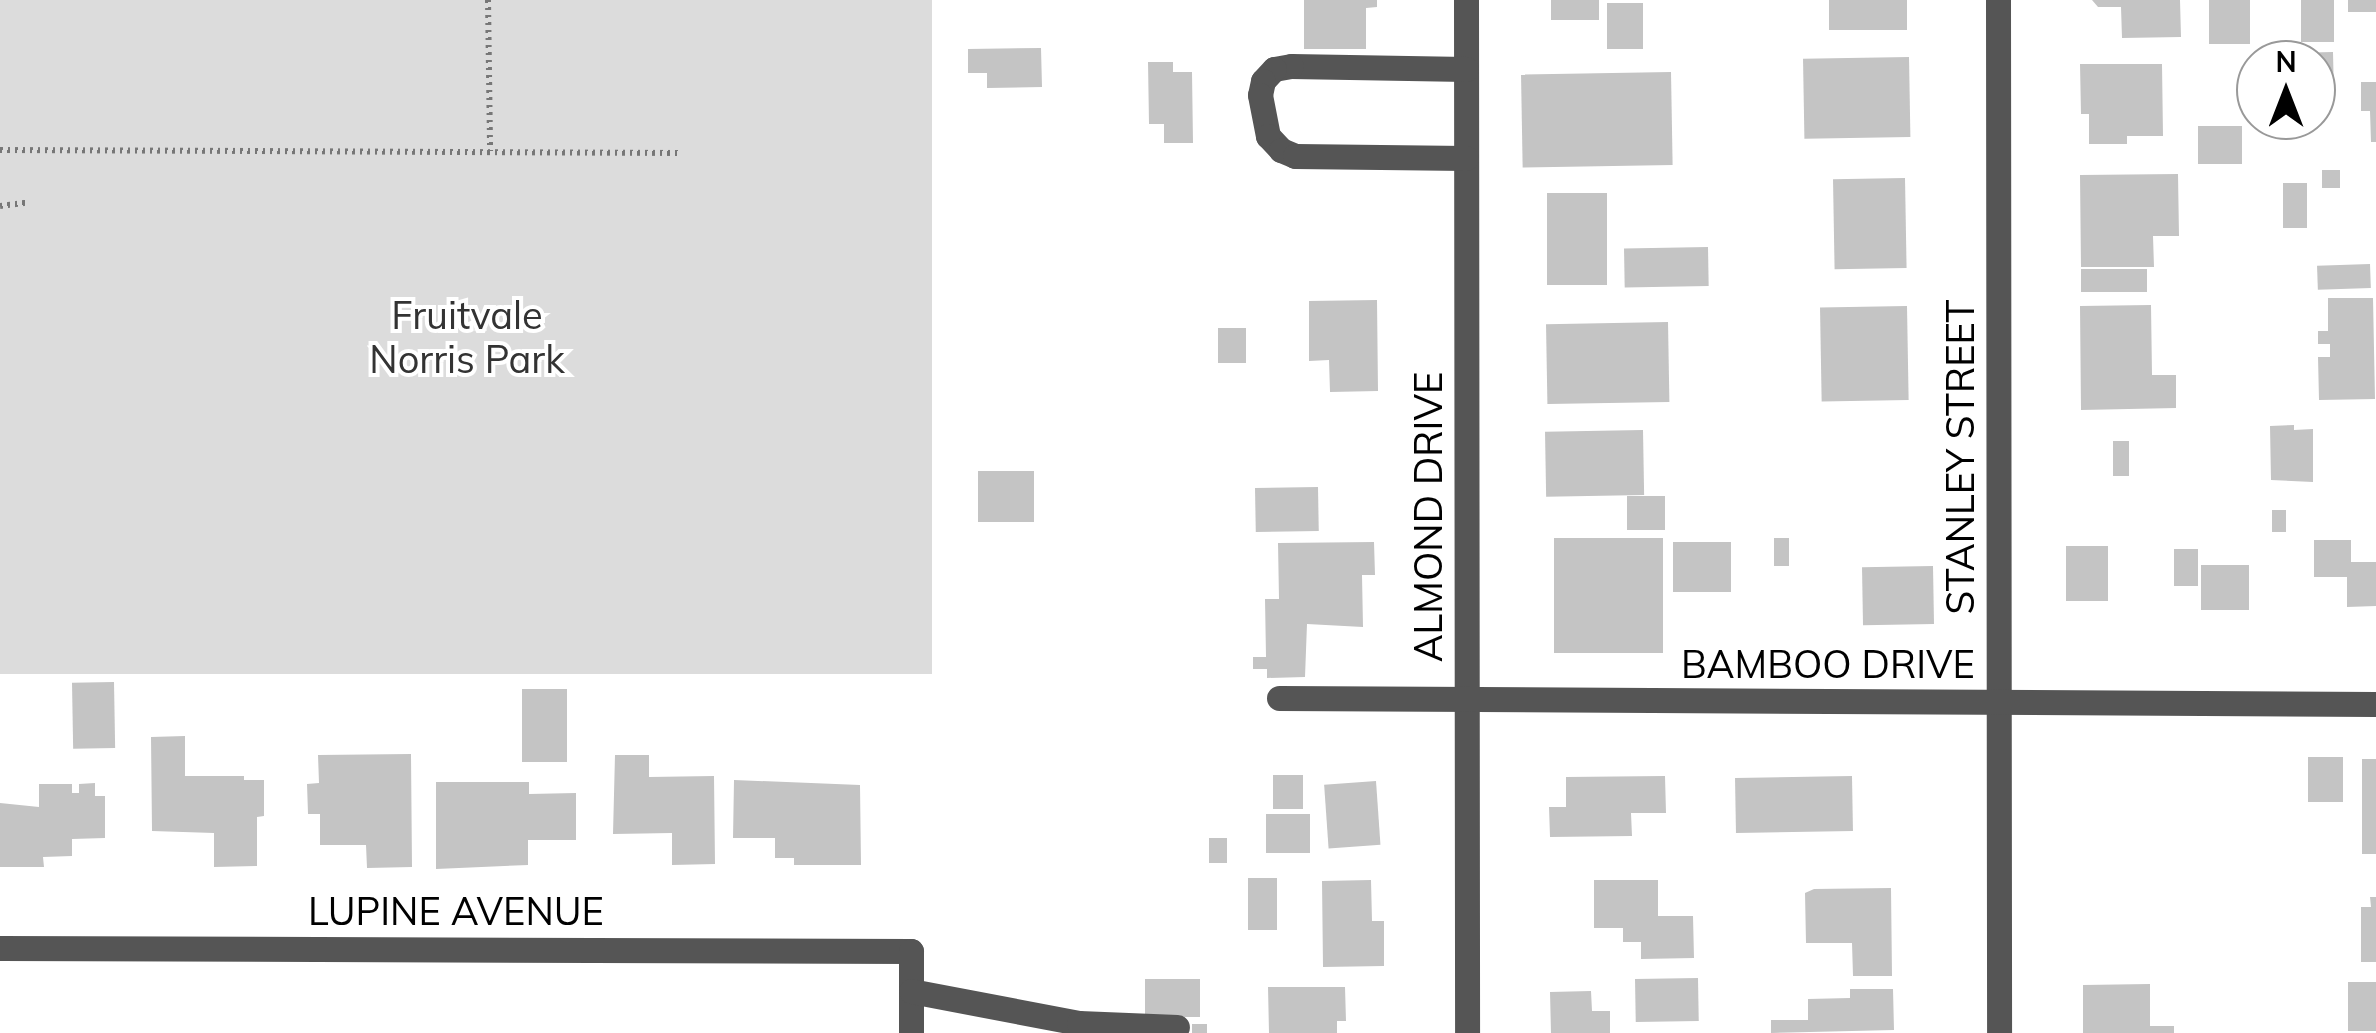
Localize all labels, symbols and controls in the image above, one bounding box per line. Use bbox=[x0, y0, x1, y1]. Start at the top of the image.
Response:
north arrow bbox=[2236, 40, 2336, 140]
text: N bbox=[2275, 44, 2297, 79]
park label: Fruitvale Norris Park bbox=[369, 293, 565, 382]
street label: STANLEY STREET bbox=[1938, 300, 1984, 614]
street label: ALMOND DRIVE bbox=[1406, 372, 1452, 662]
street label: BAMBOO DRIVE bbox=[1681, 642, 1975, 688]
street label: LUPINE AVENUE bbox=[308, 889, 604, 935]

